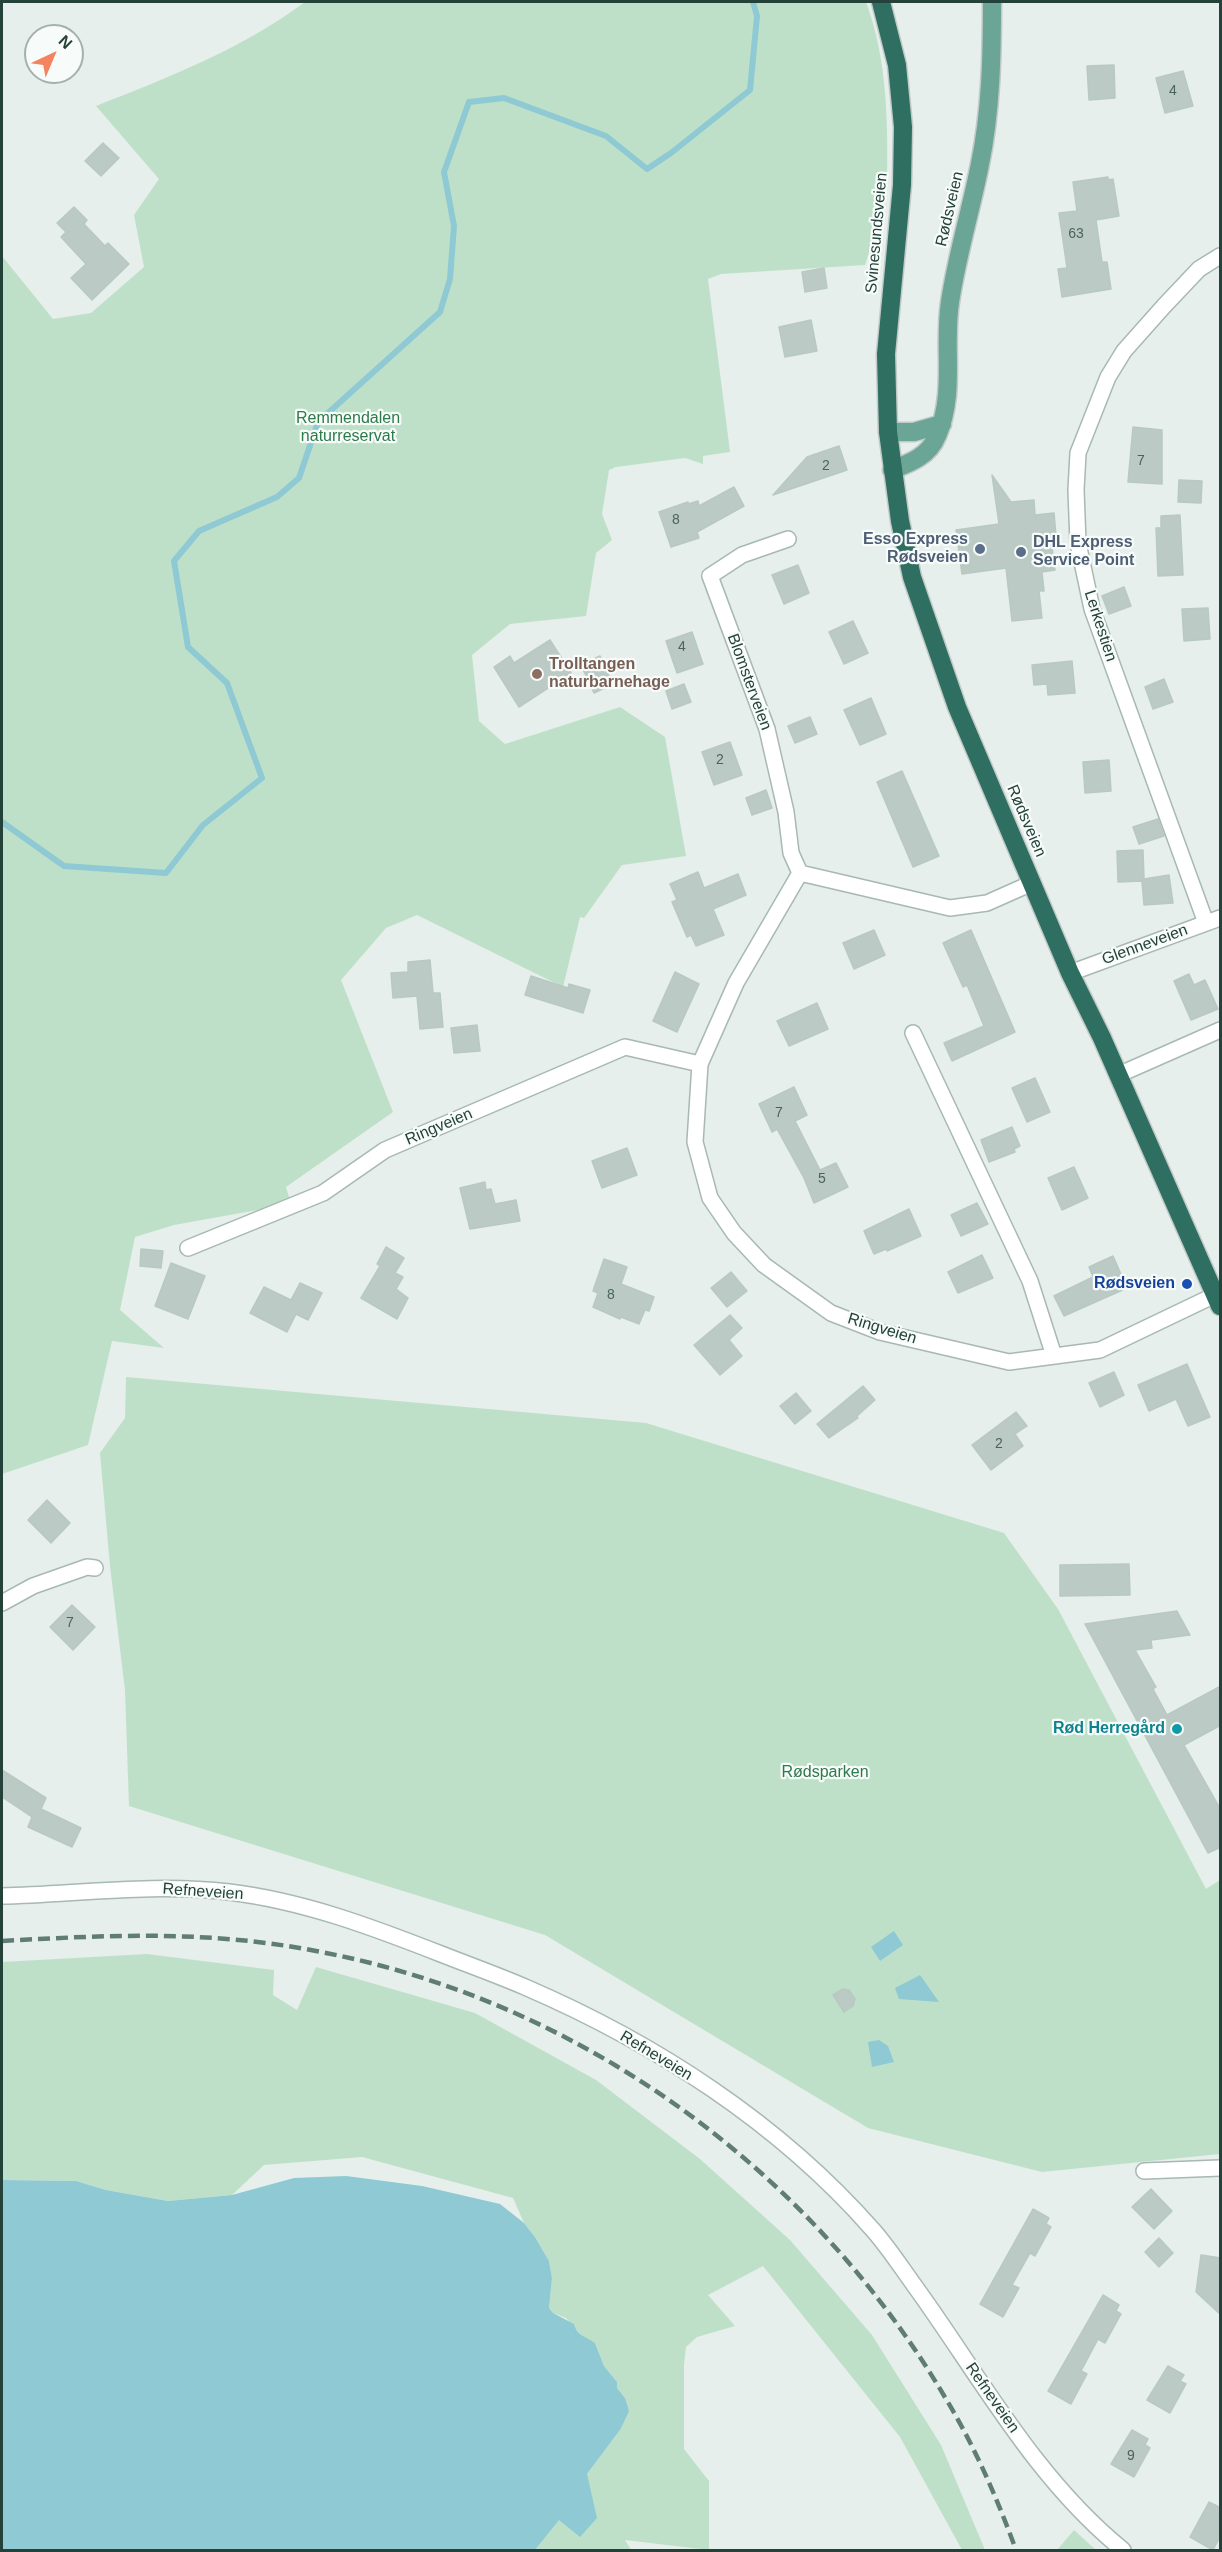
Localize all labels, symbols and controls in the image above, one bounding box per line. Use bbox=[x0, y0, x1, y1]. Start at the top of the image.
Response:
north arrow bbox=[24, 24, 84, 84]
text: N bbox=[55, 32, 76, 52]
house number: 4 bbox=[1169, 83, 1177, 99]
street label: Rødsveien bbox=[932, 170, 968, 248]
street label: Svinesundsveien bbox=[862, 172, 892, 294]
house number: 63 bbox=[1068, 226, 1084, 242]
park label: Remmendalen naturreservat bbox=[296, 409, 400, 447]
house number: 7 bbox=[1137, 453, 1145, 469]
house number: 2 bbox=[822, 458, 830, 474]
house number: 8 bbox=[672, 512, 680, 528]
place label: Esso Express Rødsveien bbox=[863, 530, 968, 568]
place label: DHL Express Service Point bbox=[1033, 533, 1134, 571]
marker: Esso Express Rødsveien bbox=[973, 542, 987, 556]
marker: DHL Express Service Point bbox=[1014, 545, 1028, 559]
street label: Lerkestien bbox=[1079, 588, 1121, 664]
street label: Blomsterveien bbox=[723, 631, 775, 733]
house number: 4 bbox=[678, 639, 686, 655]
place label: Trolltangen naturbarnehage bbox=[549, 655, 670, 693]
marker: Trolltangen naturbarnehage bbox=[530, 667, 544, 681]
house number: 2 bbox=[716, 752, 724, 768]
street label: Rødsveien bbox=[1002, 782, 1050, 860]
street label: Glenneveien bbox=[1100, 921, 1190, 969]
street label: Ringveien bbox=[402, 1104, 476, 1150]
house number: 7 bbox=[775, 1105, 783, 1121]
house number: 5 bbox=[818, 1171, 826, 1187]
place label: Rødsveien bbox=[1094, 1274, 1175, 1294]
marker: Rødsveien bbox=[1180, 1277, 1194, 1291]
house number: 8 bbox=[607, 1287, 615, 1303]
street label: Ringveien bbox=[845, 1309, 919, 1349]
house number: 2 bbox=[995, 1436, 1003, 1452]
house number: 7 bbox=[66, 1615, 74, 1631]
place label: Rød Herregård bbox=[1053, 1719, 1165, 1739]
marker: Rød Herregård bbox=[1170, 1722, 1184, 1736]
park label: Rødsparken bbox=[781, 1763, 869, 1783]
street label: Refneveien bbox=[162, 1880, 244, 1904]
street label: Refneveien bbox=[616, 2027, 696, 2085]
street label: Refneveien bbox=[961, 2359, 1023, 2437]
house number: 9 bbox=[1127, 2448, 1135, 2464]

